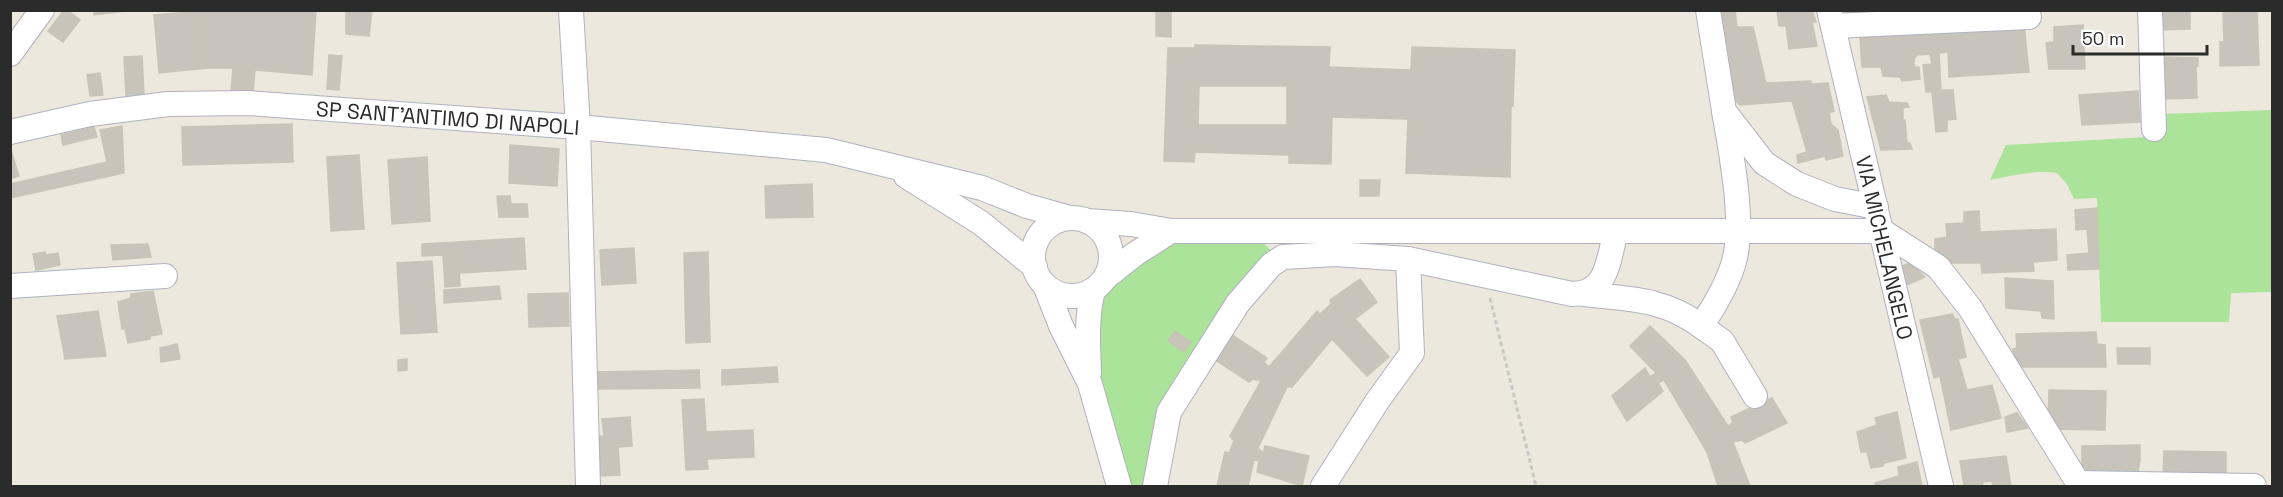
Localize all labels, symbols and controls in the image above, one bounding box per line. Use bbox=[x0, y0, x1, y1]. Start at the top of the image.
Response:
scale bar bbox=[2073, 18, 2206, 56]
text: 50 m bbox=[2082, 27, 2124, 50]
street label: SP SANT'ANTIMO DI NAPOLI bbox=[315, 94, 580, 141]
street label: VIA MICHELANGELO bbox=[1850, 153, 1920, 342]

